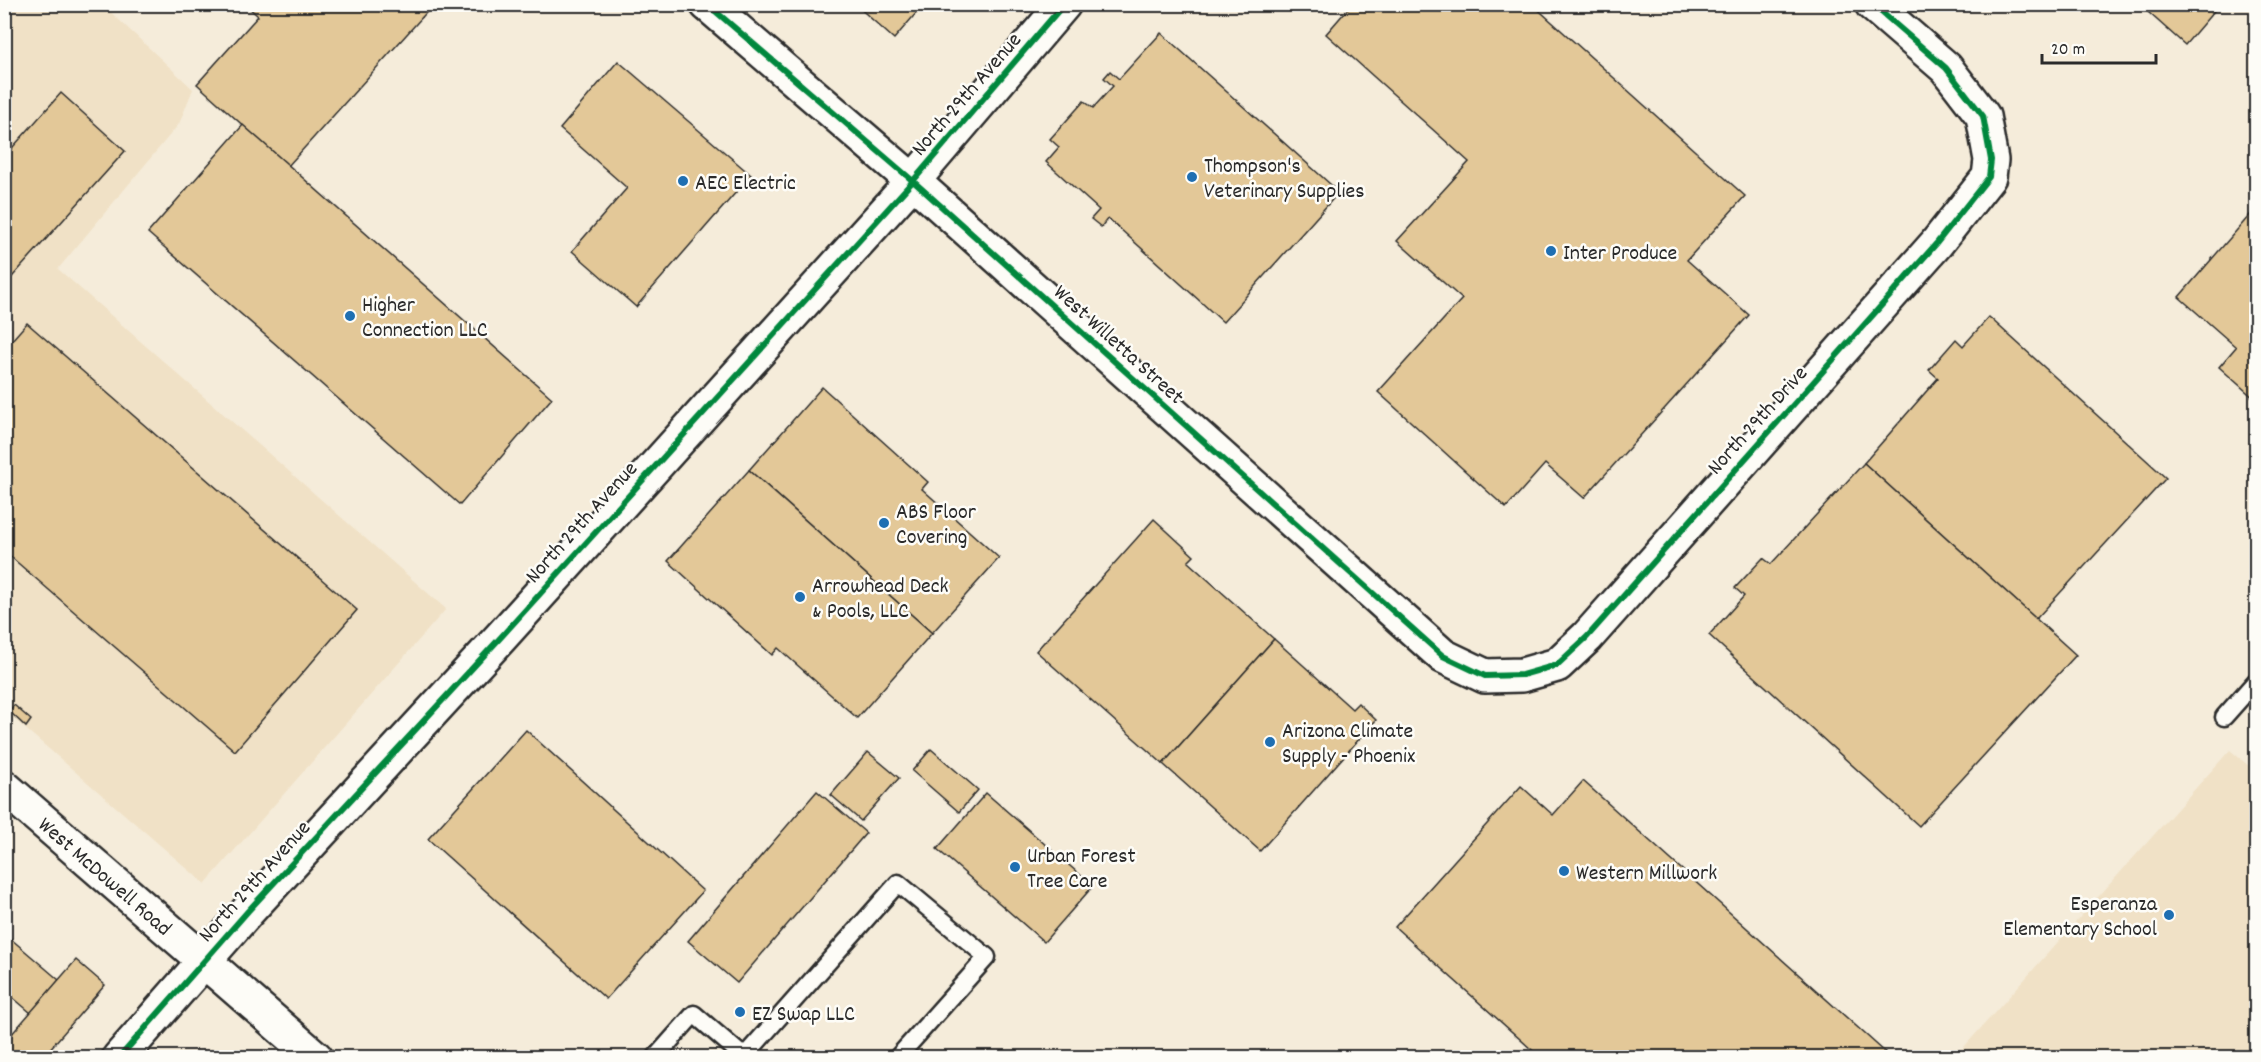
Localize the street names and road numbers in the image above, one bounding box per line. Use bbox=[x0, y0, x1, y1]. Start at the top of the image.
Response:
street label: North 29th Avenue bbox=[905, 27, 1030, 164]
street label: West Willetta Street bbox=[1045, 278, 1190, 413]
street label: North 29th Drive bbox=[1701, 360, 1816, 483]
street label: North 29th Avenue bbox=[519, 455, 646, 591]
street label: West McDowell Road bbox=[30, 811, 177, 944]
street label: North 29th Avenue bbox=[192, 814, 319, 950]

